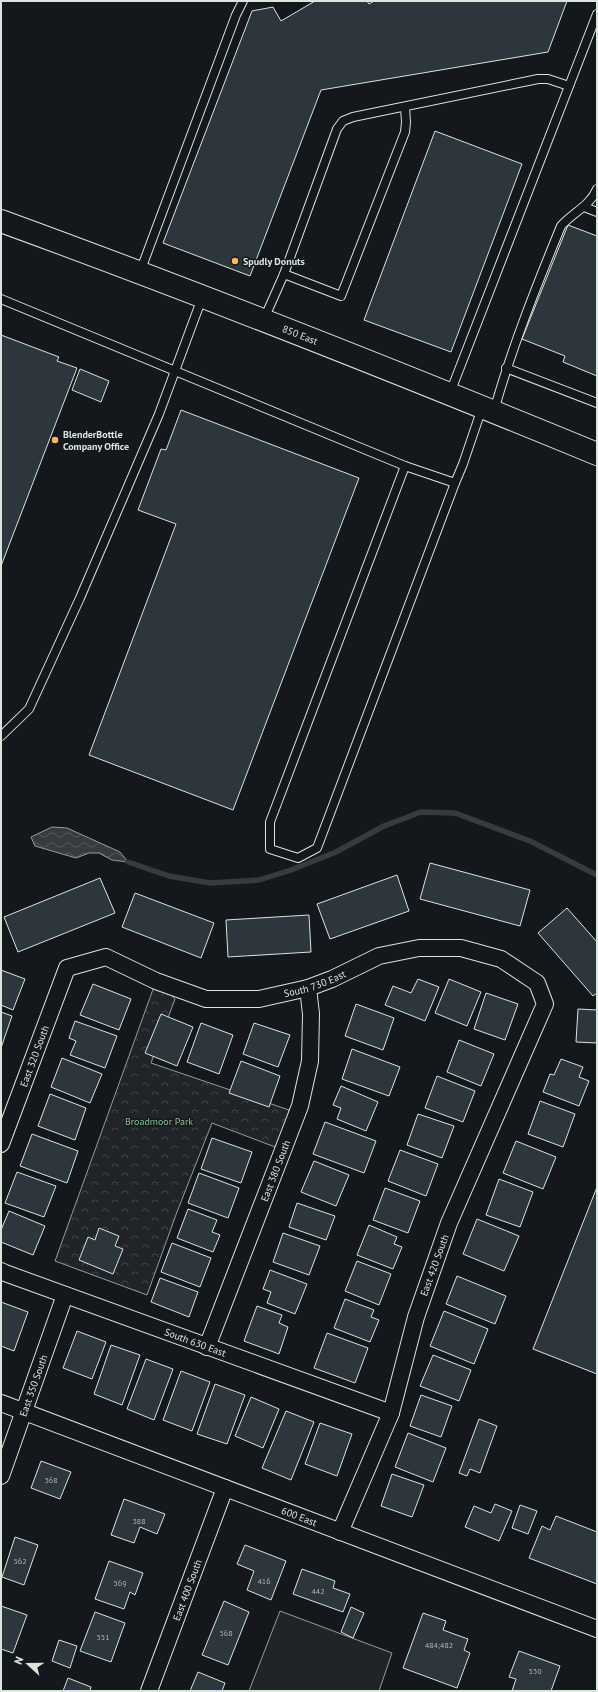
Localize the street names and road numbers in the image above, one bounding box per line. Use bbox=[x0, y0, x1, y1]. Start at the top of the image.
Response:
street label: 850 East bbox=[280, 322, 320, 348]
street label: South 730 East bbox=[283, 967, 349, 1000]
street label: East 320 South bbox=[17, 1024, 52, 1089]
street label: East 380 South bbox=[258, 1138, 293, 1203]
street label: East 420 South bbox=[417, 1233, 452, 1298]
street label: South 630 East bbox=[163, 1325, 228, 1360]
street label: East 350 South bbox=[17, 1353, 50, 1418]
street label: 600 East bbox=[280, 1504, 319, 1529]
street label: East 400 South bbox=[170, 1557, 205, 1623]

